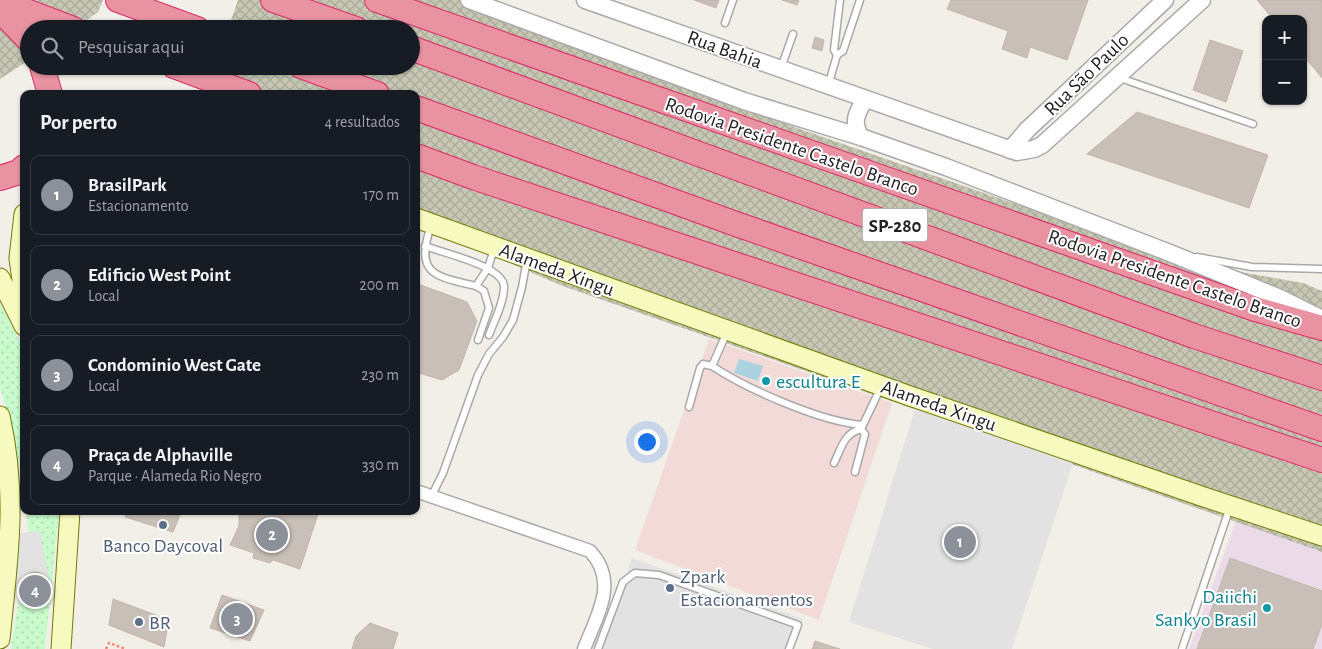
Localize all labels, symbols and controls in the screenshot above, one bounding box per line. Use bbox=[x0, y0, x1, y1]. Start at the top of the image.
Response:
map controls bbox=[1262, 15, 1307, 105]
button: + bbox=[1262, 15, 1307, 60]
search box bbox=[20, 20, 420, 75]
street label: Rua Bahia bbox=[685, 27, 765, 73]
street label: Rua São Paulo bbox=[1041, 30, 1133, 120]
icon: search bbox=[38, 34, 66, 62]
text: Pesquisar aqui bbox=[78, 38, 184, 57]
button: − bbox=[1262, 60, 1307, 105]
street label: Rodovia Presidente Castelo Branco bbox=[662, 94, 921, 200]
text: Por perto bbox=[40, 112, 117, 133]
text: 4 resultados bbox=[325, 114, 400, 130]
text: BrasilPark bbox=[88, 176, 167, 195]
text: 1 bbox=[54, 187, 60, 203]
text: 170 m bbox=[363, 187, 399, 203]
text: Estacionamento bbox=[88, 198, 189, 214]
road number: SP-280 bbox=[862, 208, 928, 242]
street label: Rodovia Presidente Castelo Branco bbox=[1045, 226, 1304, 332]
street label: Alameda Xingu bbox=[497, 240, 617, 300]
text: Edificio West Point bbox=[88, 266, 231, 285]
text: 2 bbox=[53, 277, 61, 293]
text: 200 m bbox=[359, 277, 399, 293]
text: Local bbox=[88, 288, 120, 304]
text: Condominio West Gate bbox=[88, 356, 261, 375]
text: 3 bbox=[54, 367, 60, 383]
text: 230 m bbox=[361, 367, 399, 383]
place label: escultura E bbox=[776, 372, 861, 392]
marker: escultura E bbox=[760, 375, 772, 387]
street label: Alameda Xingu bbox=[878, 377, 999, 435]
text: Local bbox=[88, 378, 120, 394]
your location bbox=[634, 429, 660, 455]
text: Praça de Alphaville bbox=[88, 446, 233, 465]
text: 4 bbox=[53, 457, 61, 473]
text: 330 m bbox=[362, 457, 399, 473]
text: Parque · Alameda Rio Negro bbox=[88, 468, 262, 484]
pin: 2 bbox=[256, 516, 288, 554]
marker: Banco Daycoval bbox=[157, 519, 169, 531]
pin: 1 bbox=[944, 523, 976, 561]
place label: Banco Daycoval bbox=[103, 536, 223, 556]
place label: Zpark Estacionamentos bbox=[680, 567, 813, 610]
pin: 4 bbox=[19, 572, 51, 610]
marker: Zpark Estacionamentos bbox=[664, 582, 676, 594]
place label: Daiichi Sankyo Brasil bbox=[1155, 587, 1257, 630]
pin: 3 bbox=[221, 600, 253, 638]
marker: Daiichi Sankyo Brasil bbox=[1261, 602, 1273, 614]
place label: BR bbox=[149, 613, 171, 633]
marker: BR bbox=[133, 616, 145, 628]

